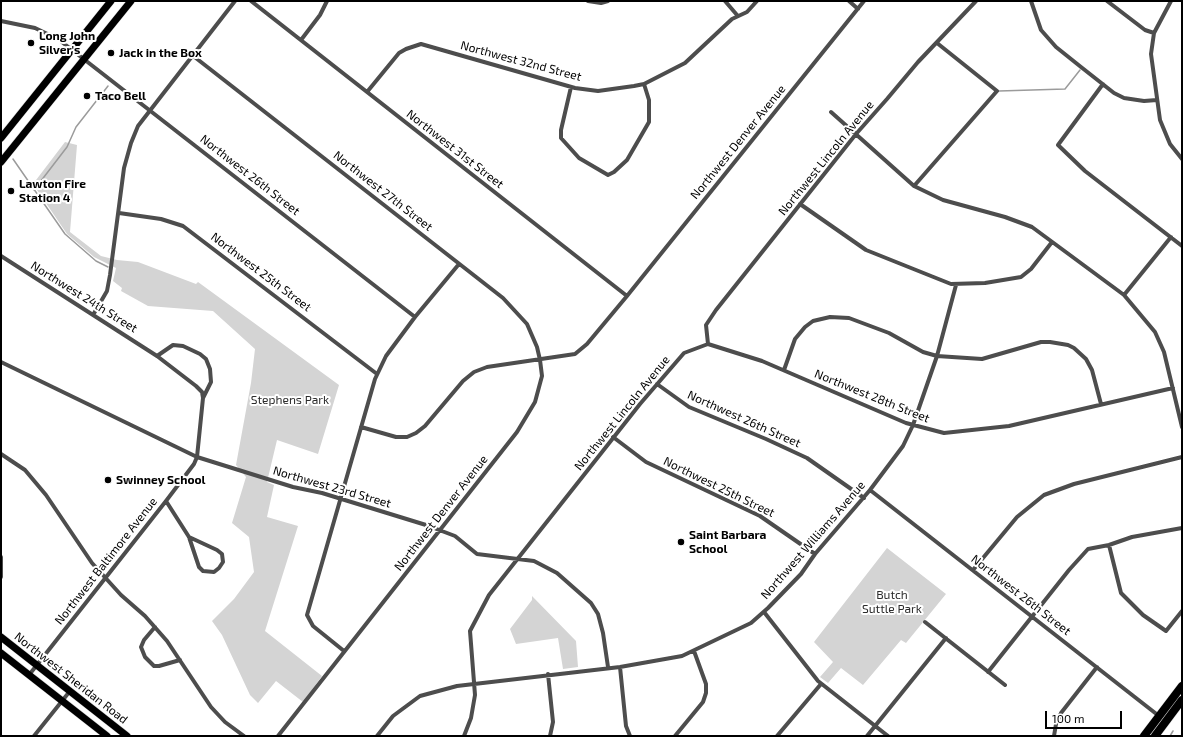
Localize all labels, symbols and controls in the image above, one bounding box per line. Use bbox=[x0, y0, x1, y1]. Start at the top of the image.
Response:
place label: Long John Silver's bbox=[39, 29, 95, 57]
marker: Long John Silver's bbox=[26, 38, 36, 48]
street label: Northwest 32nd Street bbox=[459, 38, 583, 84]
place label: Jack in the Box bbox=[119, 46, 202, 60]
marker: Jack in the Box bbox=[106, 48, 116, 58]
street label: Northwest Denver Avenue bbox=[687, 82, 789, 202]
place label: Taco Bell bbox=[95, 89, 146, 103]
marker: Taco Bell bbox=[82, 91, 92, 101]
street label: Northwest Lincoln Avenue bbox=[775, 98, 877, 218]
street label: Northwest 31st Street bbox=[404, 107, 506, 191]
street label: Northwest 26th Street bbox=[197, 132, 303, 218]
street label: Northwest 27th Street bbox=[331, 148, 435, 234]
place label: Lawton Fire Station 4 bbox=[19, 177, 86, 205]
marker: Lawton Fire Station 4 bbox=[6, 186, 16, 196]
street label: Northwest 25th Street bbox=[208, 230, 314, 314]
street label: Northwest 24th Street bbox=[28, 258, 140, 336]
street label: Northwest Lincoln Avenue bbox=[571, 353, 673, 473]
street label: Northwest 28th Street bbox=[812, 366, 932, 426]
street label: Northwest 26th Street bbox=[685, 388, 803, 450]
park label: Stephens Park bbox=[251, 393, 329, 407]
street label: Northwest Denver Avenue bbox=[391, 452, 491, 574]
street label: Northwest 25th Street bbox=[661, 454, 777, 520]
street label: Northwest 23rd Street bbox=[271, 463, 393, 511]
place label: Swinney School bbox=[116, 473, 205, 487]
marker: Swinney School bbox=[103, 475, 113, 485]
street label: Northwest Williams Avenue bbox=[758, 478, 868, 602]
street label: Northwest Baltimore Avenue bbox=[52, 494, 160, 628]
place label: Saint Barbara School bbox=[689, 528, 766, 556]
marker: Saint Barbara School bbox=[676, 537, 686, 547]
street label: Northwest 26th Street bbox=[968, 552, 1074, 638]
park label: Butch Suttle Park bbox=[862, 588, 922, 616]
street label: Northwest Sheridan Road bbox=[11, 629, 131, 727]
scale bar bbox=[1047, 703, 1124, 729]
text: 100 m bbox=[1052, 711, 1084, 725]

